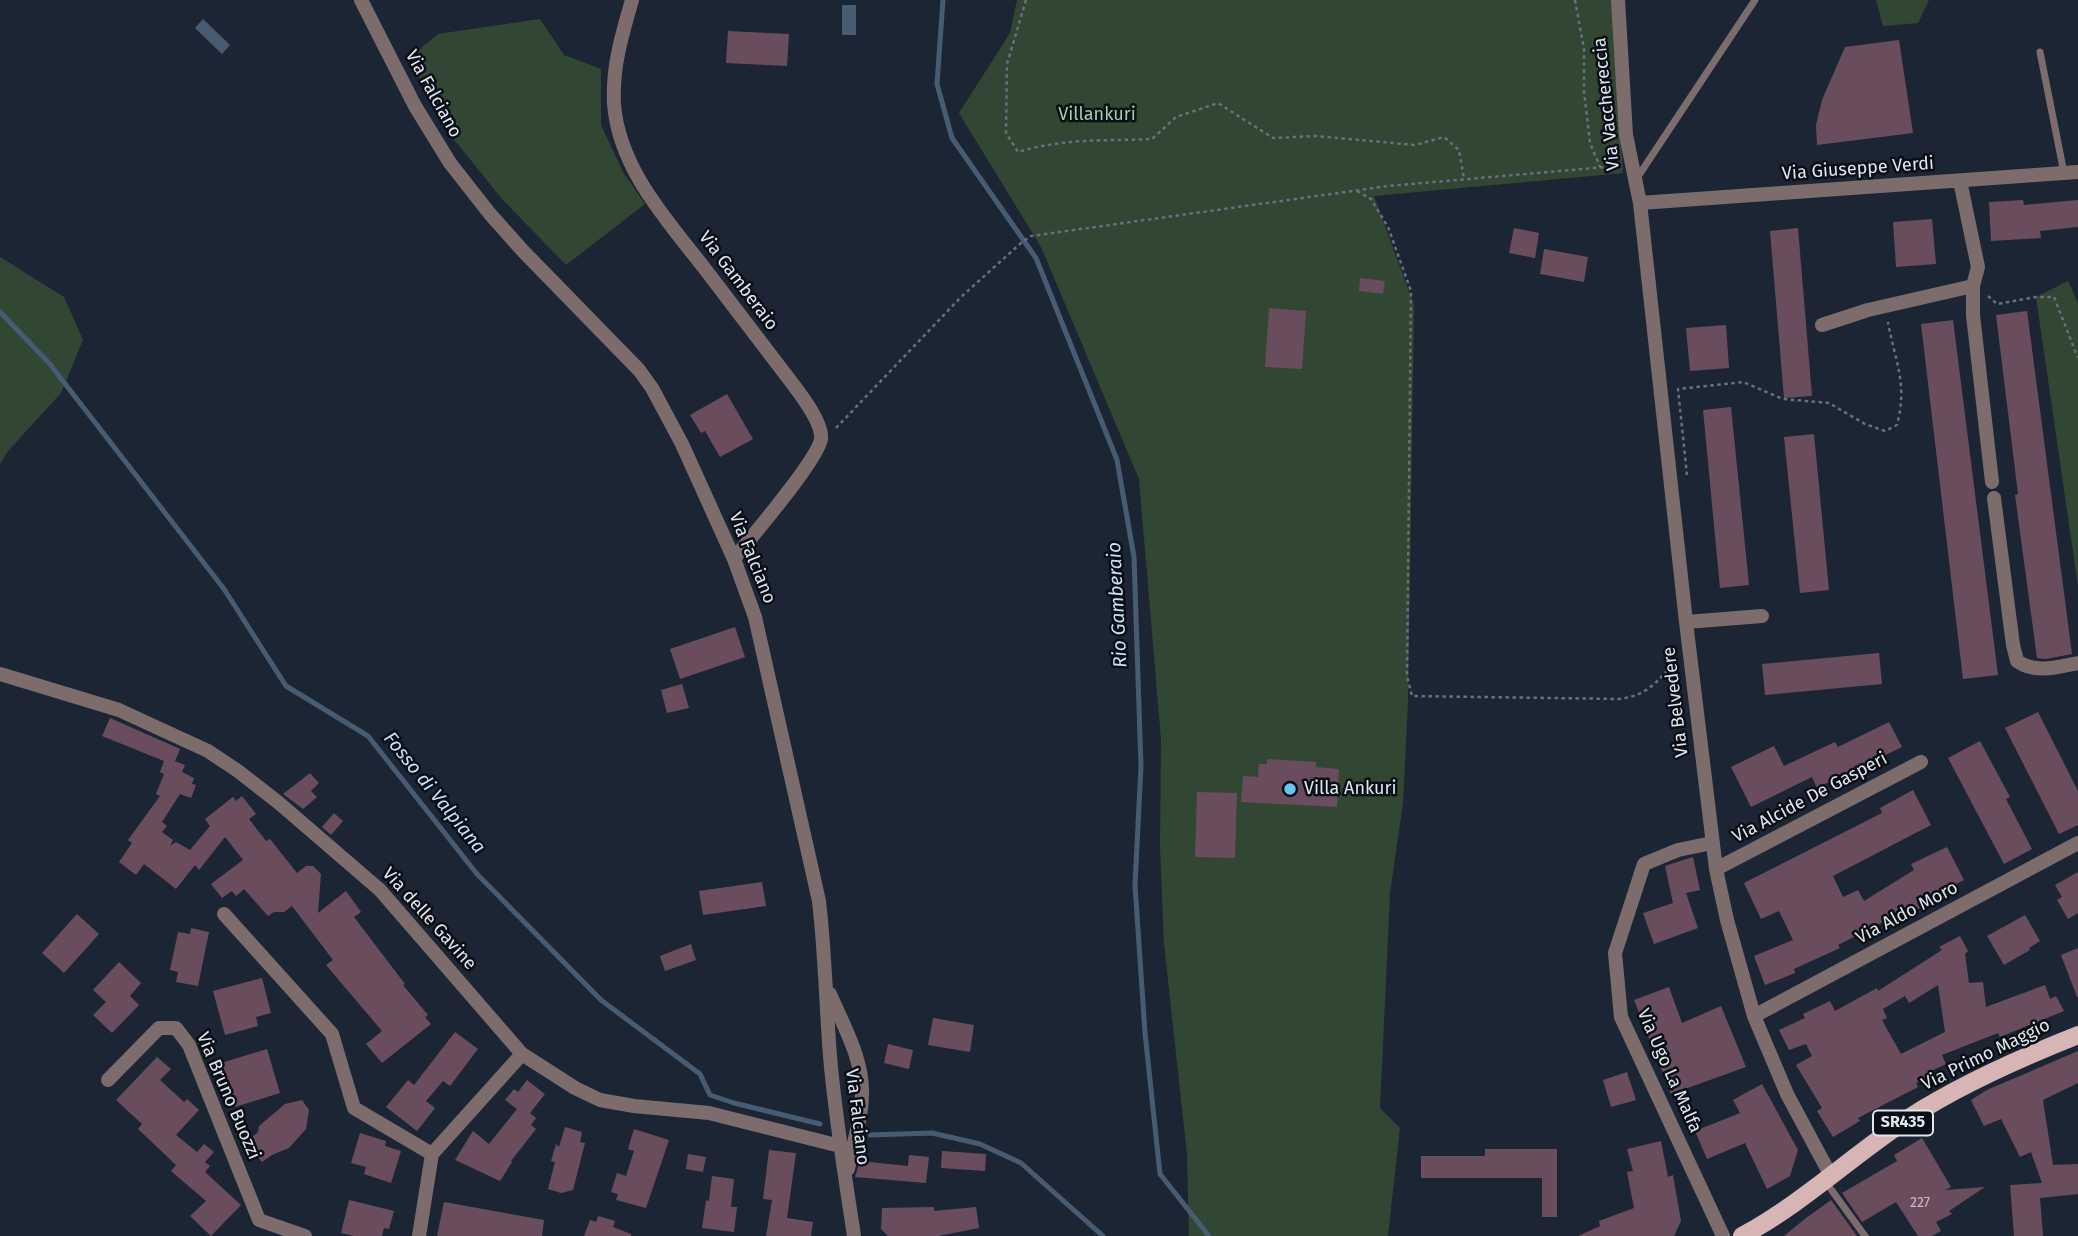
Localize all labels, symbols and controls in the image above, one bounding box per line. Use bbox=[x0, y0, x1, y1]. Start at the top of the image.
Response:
street label: Via Vacchereccia bbox=[1589, 36, 1625, 172]
street label: Via Falciano bbox=[400, 46, 466, 142]
park label: Villankuri bbox=[1058, 104, 1136, 126]
street label: Via Giuseppe Verdi bbox=[1781, 153, 1935, 185]
street label: Via Gamberaio bbox=[694, 227, 782, 335]
street label: Via Falciano bbox=[724, 509, 780, 607]
water label: Rio Gamberaio bbox=[1103, 542, 1133, 668]
street label: Via Belvedere bbox=[1659, 646, 1693, 758]
water label: Fosso di Valpiana bbox=[378, 728, 490, 858]
street label: Via Alcide De Gasperi bbox=[1729, 748, 1891, 848]
place label: Villa Ankuri bbox=[1304, 778, 1397, 800]
marker: Villa Ankuri bbox=[1282, 781, 1298, 797]
street label: Via delle Gavine bbox=[377, 863, 481, 975]
street label: Via Aldo Moro bbox=[1852, 877, 1962, 949]
street label: Via Ugo La Malfa bbox=[1632, 1006, 1706, 1136]
street label: Via Primo Maggio bbox=[1918, 1015, 2054, 1095]
street label: Via Bruno Buozzi bbox=[191, 1029, 265, 1163]
street label: Via Falciano bbox=[840, 1068, 874, 1166]
road number: SR435 bbox=[1873, 1110, 1933, 1135]
house number: 227 bbox=[1910, 1195, 1930, 1211]

